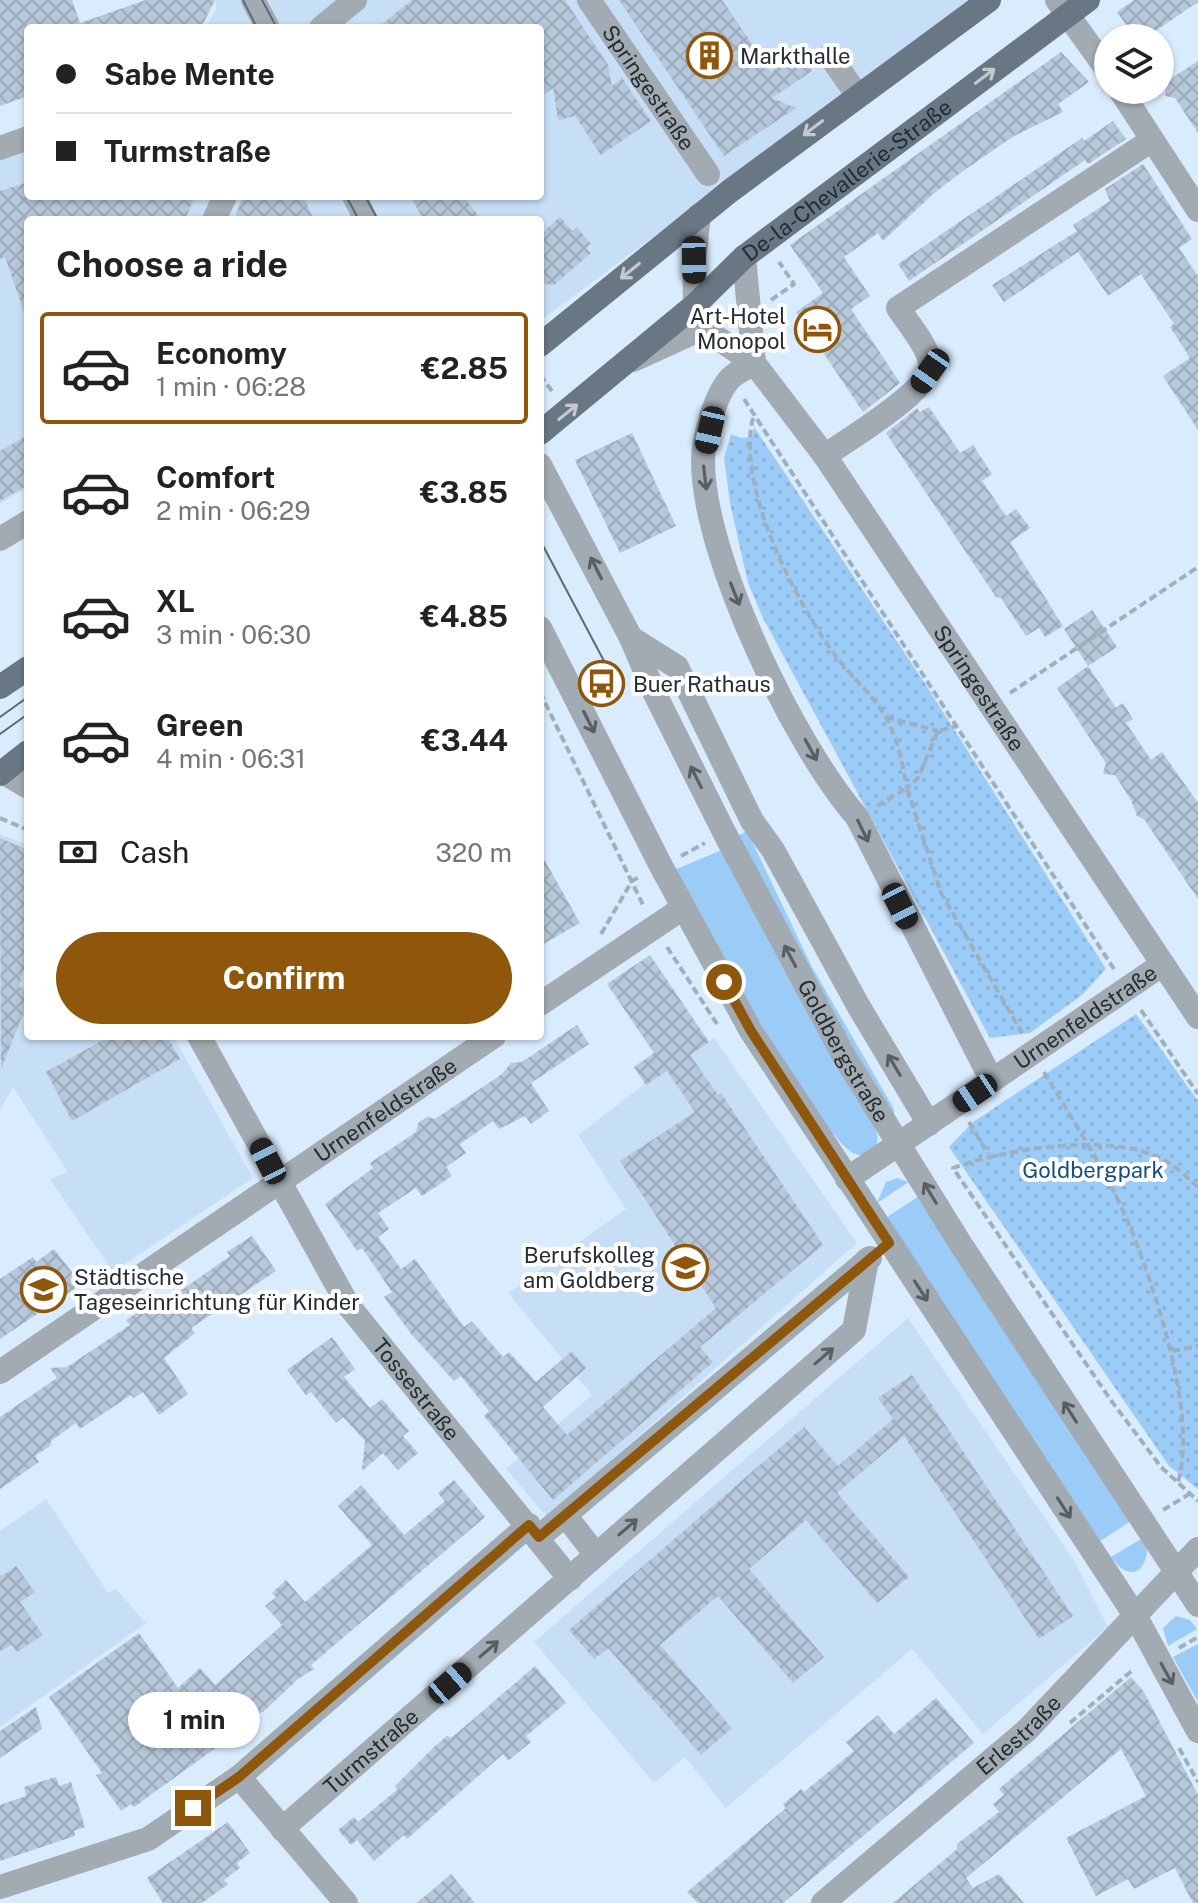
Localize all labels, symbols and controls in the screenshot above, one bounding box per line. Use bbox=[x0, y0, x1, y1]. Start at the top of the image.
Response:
street label: Springestraße bbox=[597, 20, 701, 155]
map controls bbox=[1094, 24, 1174, 104]
button: layers bbox=[1094, 24, 1174, 104]
building icon: Markthalle bbox=[685, 32, 733, 80]
place label: Markthalle bbox=[740, 43, 851, 69]
text: Sabe Mente bbox=[104, 56, 275, 92]
one-way arrow bbox=[974, 68, 996, 84]
street label: De-la-Chevallerie-Straße bbox=[737, 94, 957, 267]
one-way arrow bbox=[803, 120, 824, 137]
text: Turmstraße bbox=[104, 133, 271, 169]
car bbox=[682, 236, 706, 284]
text: Choose a ride bbox=[56, 243, 288, 285]
one-way arrow bbox=[620, 262, 641, 280]
place label: Art-Hotel Monopol bbox=[690, 303, 786, 354]
hotel icon: Art-Hotel Monopol bbox=[793, 305, 841, 353]
icon: car bbox=[60, 332, 132, 404]
text: Economy bbox=[156, 335, 287, 371]
car bbox=[906, 344, 954, 398]
text: €2.85 bbox=[421, 350, 508, 386]
text: 1 min · 06:28 bbox=[156, 371, 306, 402]
one-way arrow bbox=[558, 403, 578, 421]
car bbox=[693, 404, 727, 456]
icon: car bbox=[60, 456, 132, 528]
text: Comfort bbox=[156, 459, 275, 495]
one-way arrow bbox=[698, 465, 713, 490]
text: €3.85 bbox=[420, 474, 508, 510]
text: 2 min · 06:29 bbox=[156, 495, 310, 526]
one-way arrow bbox=[587, 557, 603, 581]
icon: car bbox=[60, 580, 132, 652]
one-way arrow bbox=[729, 581, 743, 606]
text: XL bbox=[156, 583, 195, 619]
text: €4.85 bbox=[420, 598, 508, 634]
text: 3 min · 06:30 bbox=[156, 619, 311, 650]
street label: Springestraße bbox=[928, 620, 1030, 756]
bus stop icon: Buer Rathaus bbox=[578, 660, 626, 708]
place label: Buer Rathaus bbox=[633, 671, 771, 697]
icon: car bbox=[60, 704, 132, 776]
text: Green bbox=[156, 707, 243, 743]
one-way arrow bbox=[581, 709, 597, 733]
text: €3.44 bbox=[421, 722, 508, 758]
one-way arrow bbox=[804, 738, 819, 762]
text: 4 min · 06:31 bbox=[156, 743, 306, 774]
one-way arrow bbox=[688, 766, 704, 790]
one-way arrow bbox=[857, 819, 872, 842]
icon: cash bbox=[56, 830, 100, 874]
text: Cash bbox=[120, 834, 189, 870]
text: 320 m bbox=[435, 837, 512, 868]
car bbox=[878, 879, 922, 933]
button: Confirm bbox=[56, 932, 512, 1024]
one-way arrow bbox=[781, 944, 797, 968]
street label: Urnenfeldstraße bbox=[1009, 959, 1162, 1075]
route start bbox=[706, 964, 742, 1000]
street label: Goldbergstraße bbox=[792, 975, 895, 1127]
street label: Urnenfeldstraße bbox=[309, 1052, 462, 1168]
one-way arrow bbox=[886, 1054, 902, 1077]
car bbox=[948, 1070, 1002, 1116]
car bbox=[246, 1134, 290, 1188]
park label: Goldbergpark bbox=[1022, 1157, 1164, 1183]
one-way arrow bbox=[922, 1182, 938, 1205]
place label: Berufskolleg am Goldberg bbox=[523, 1242, 655, 1293]
school or university icon: Berufskolleg am Goldberg bbox=[662, 1244, 710, 1292]
place label: Städtische Tageseinrichtung für Kinder bbox=[74, 1264, 360, 1315]
school or university icon: Städtische Tageseinrichtung für Kinder bbox=[19, 1266, 67, 1314]
one-way arrow bbox=[913, 1279, 929, 1302]
street label: Tossestraße bbox=[367, 1333, 465, 1446]
one-way arrow bbox=[813, 1347, 833, 1365]
one-way arrow bbox=[1062, 1401, 1078, 1423]
one-way arrow bbox=[1056, 1496, 1072, 1519]
one-way arrow bbox=[617, 1518, 637, 1536]
one-way arrow bbox=[479, 1641, 499, 1659]
car bbox=[424, 1658, 476, 1708]
one-way arrow bbox=[1160, 1662, 1175, 1686]
street label: Erlestraße bbox=[971, 1690, 1066, 1780]
callout: 1 min bbox=[127, 1692, 259, 1748]
street label: Turmstraße bbox=[318, 1703, 424, 1800]
text: 1 min bbox=[163, 1704, 225, 1735]
route end bbox=[175, 1790, 211, 1826]

